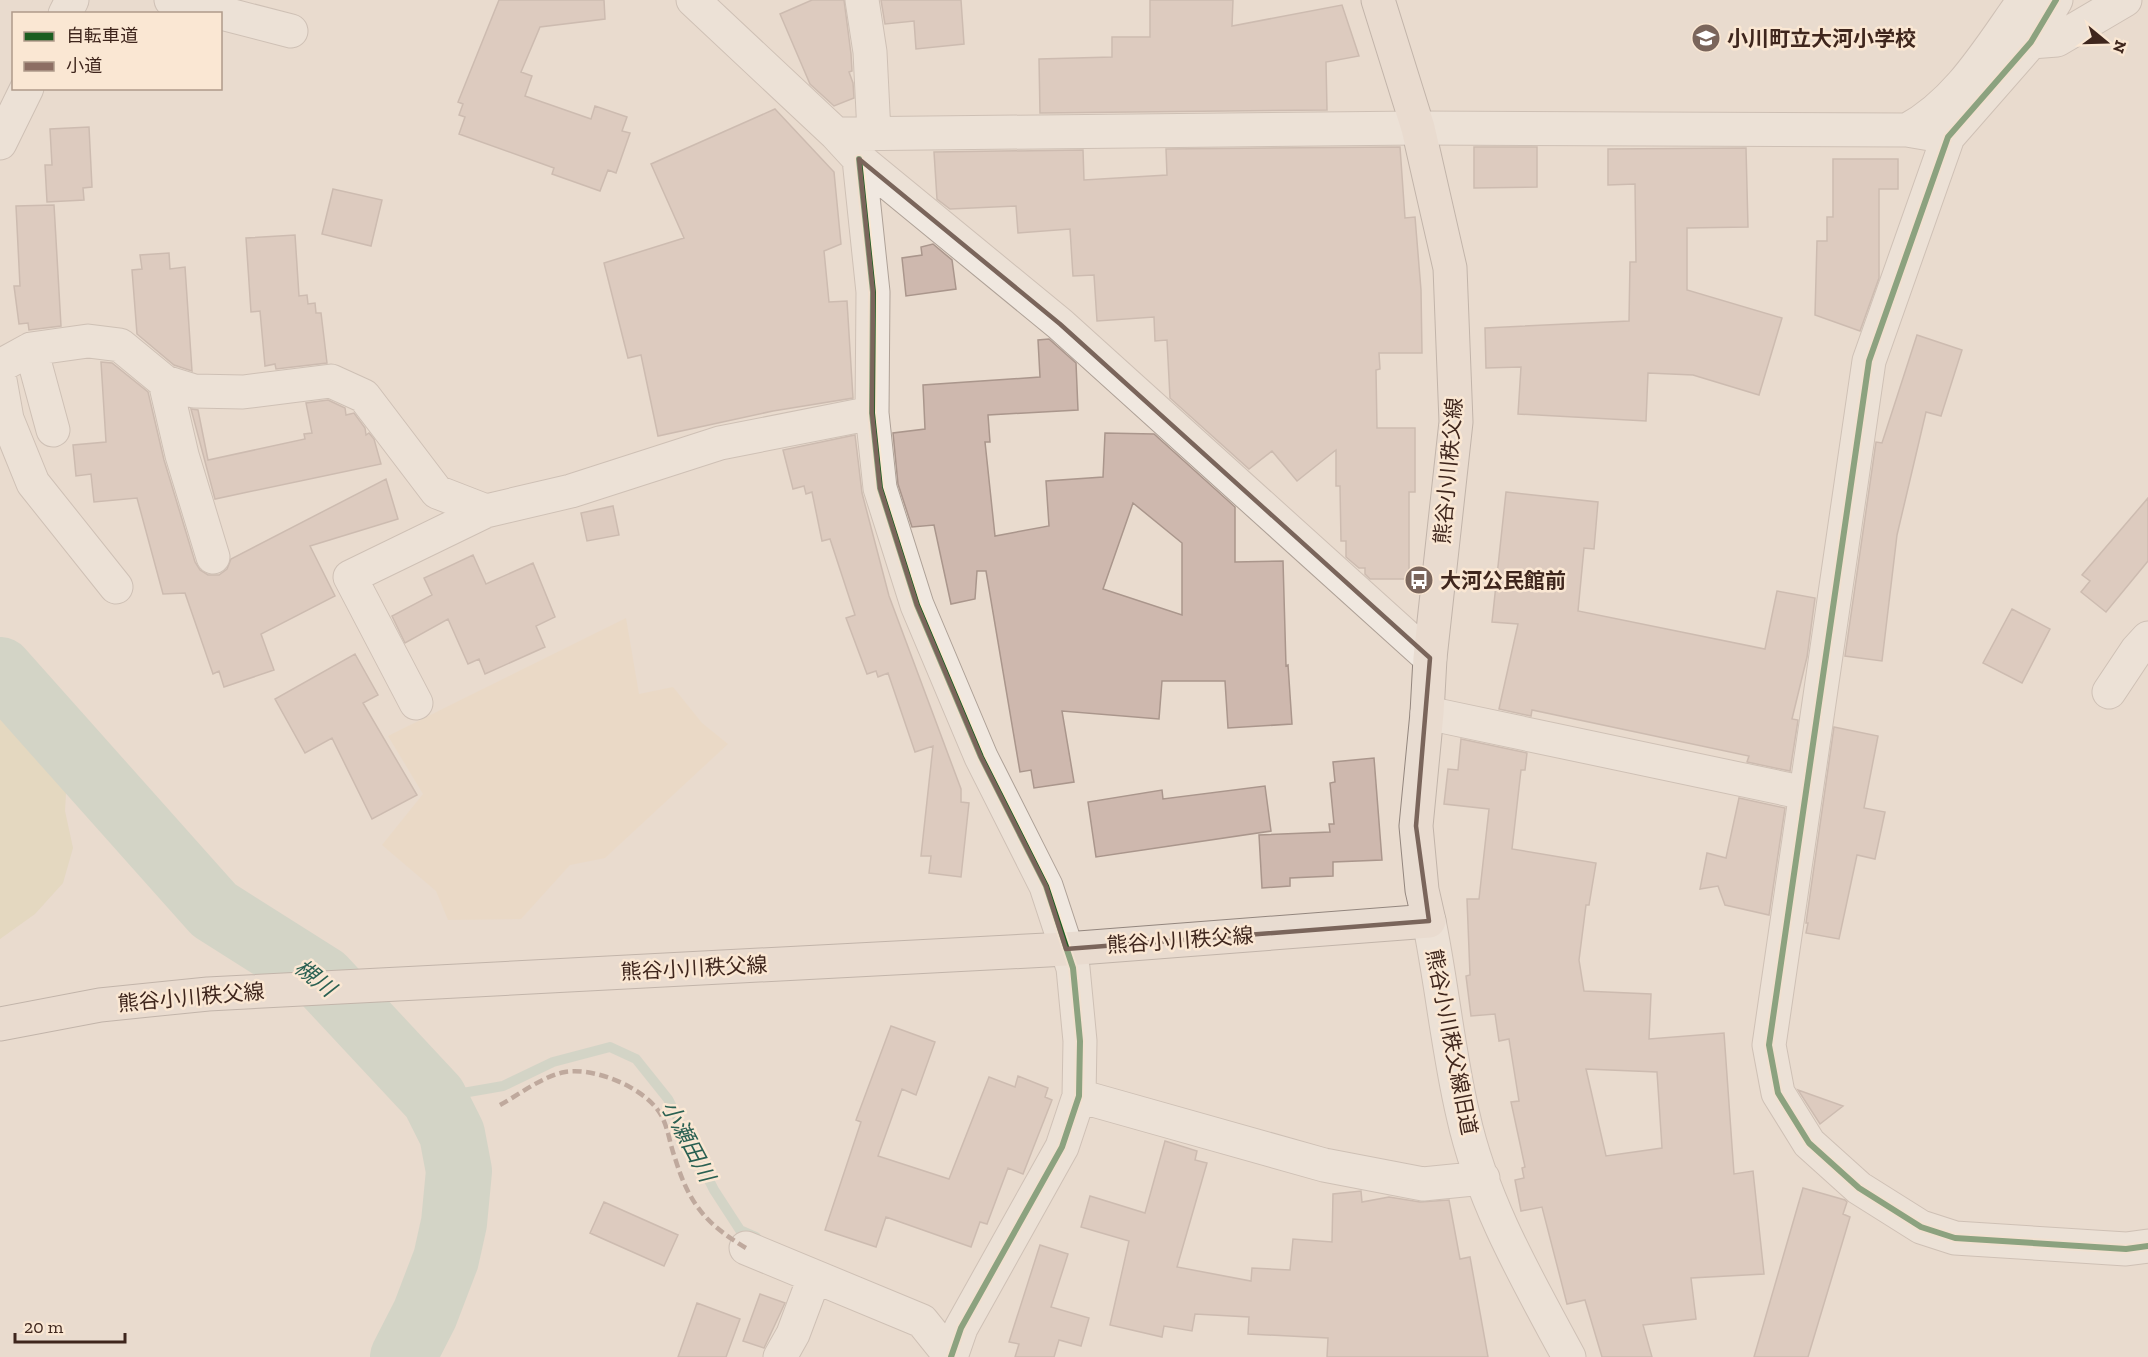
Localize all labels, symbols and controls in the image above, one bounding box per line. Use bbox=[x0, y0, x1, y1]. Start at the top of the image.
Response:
legend bbox=[12, 12, 222, 90]
north arrow bbox=[2076, 12, 2136, 72]
school or university icon: 小川町立大河小学校 bbox=[1690, 22, 1722, 54]
text: 自転車道 bbox=[66, 25, 138, 47]
place label: 小川町立大河小学校 bbox=[1727, 26, 1916, 51]
text: N bbox=[2109, 38, 2131, 56]
text: 小道 bbox=[66, 55, 102, 77]
street label: 熊谷小川秩父線 bbox=[1429, 397, 1467, 545]
bus stop icon: 大河公民館前 bbox=[1403, 564, 1435, 596]
place label: 大河公民館前 bbox=[1440, 568, 1566, 593]
street label: 熊谷小川秩父線 bbox=[1106, 922, 1254, 958]
street label: 熊谷小川秩父線旧道 bbox=[1422, 947, 1482, 1137]
street label: 熊谷小川秩父線 bbox=[620, 952, 768, 984]
water label: 槻川 bbox=[289, 954, 342, 1003]
street label: 熊谷小川秩父線 bbox=[117, 978, 265, 1016]
water label: 小瀬田川 bbox=[655, 1096, 722, 1188]
scale bar bbox=[15, 1306, 124, 1344]
text: 20 m bbox=[24, 1316, 64, 1338]

